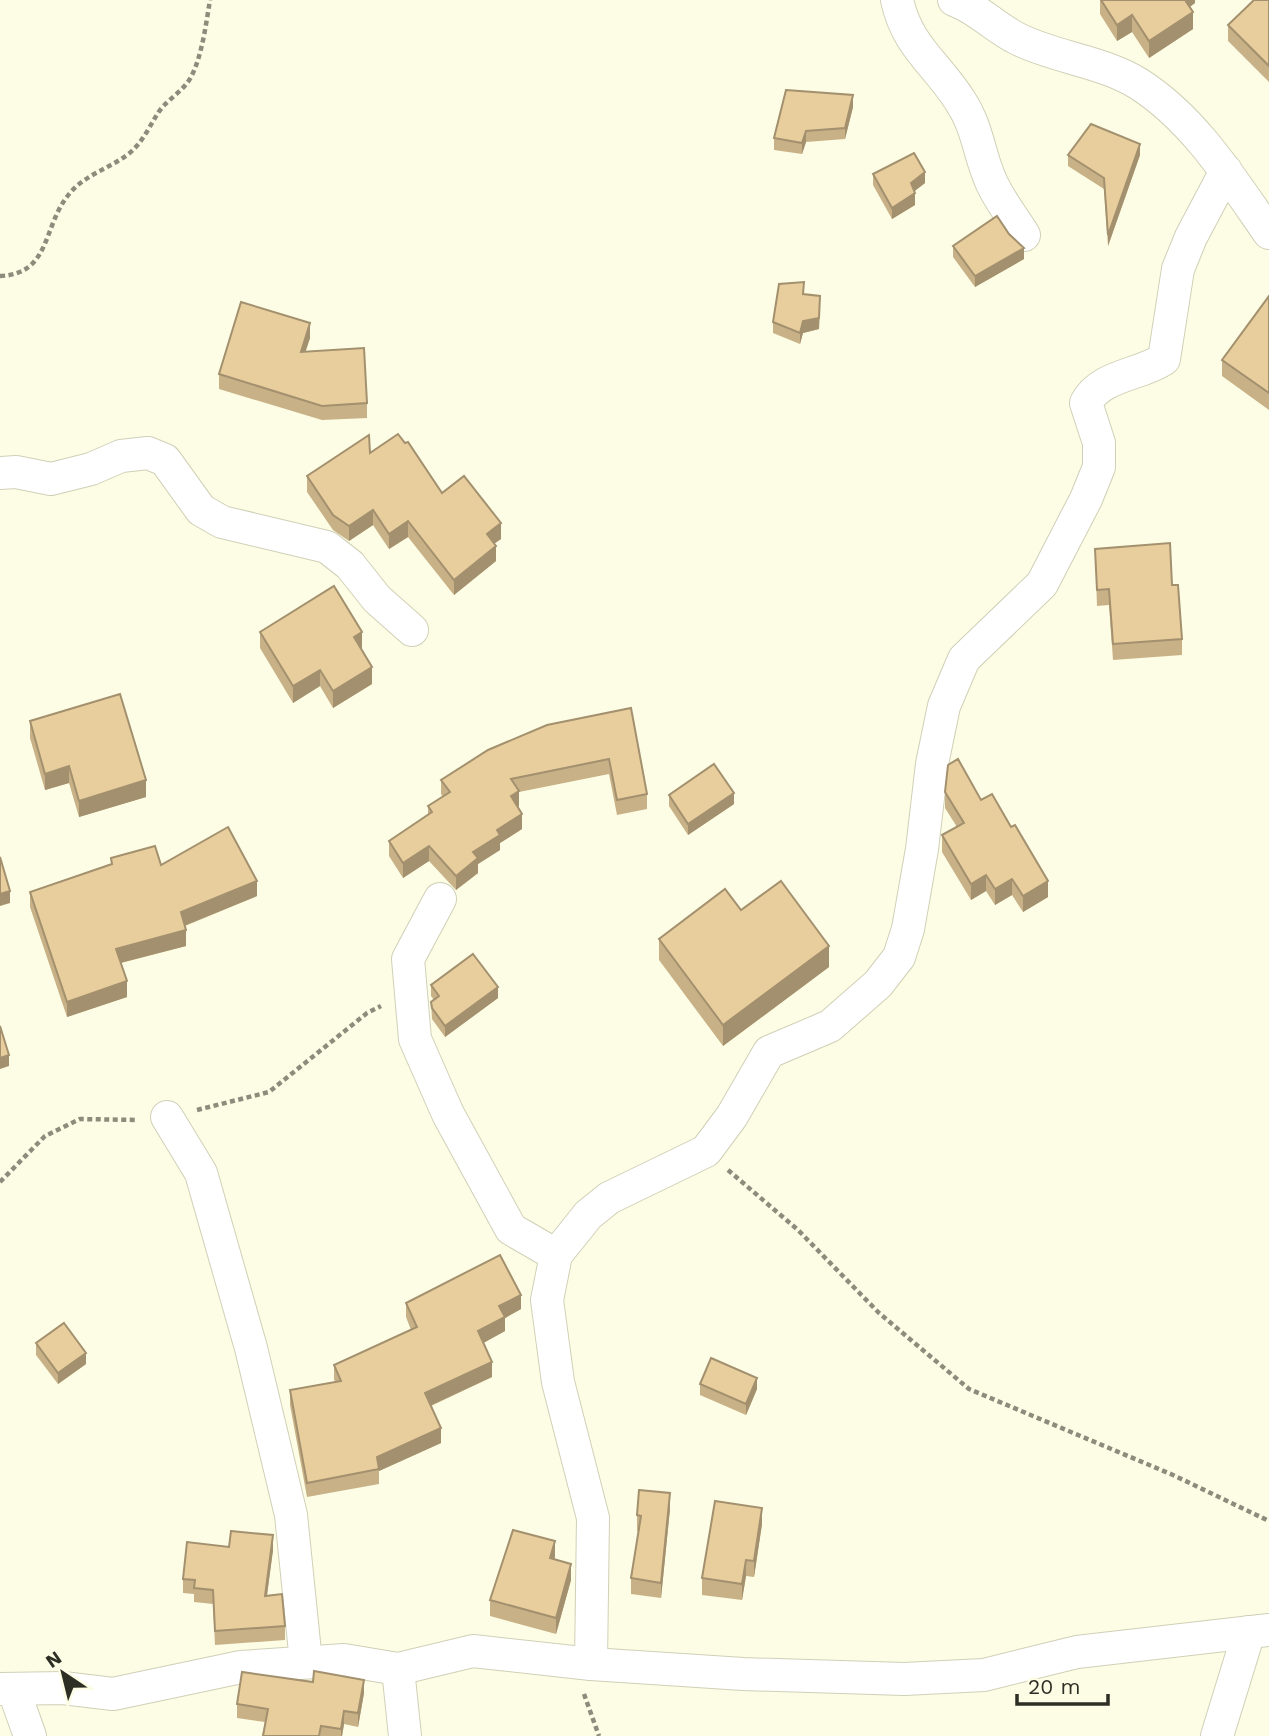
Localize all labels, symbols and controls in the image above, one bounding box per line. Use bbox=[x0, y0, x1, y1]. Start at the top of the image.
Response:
north arrow bbox=[28, 1638, 98, 1708]
text: N bbox=[41, 1646, 66, 1673]
scale bar bbox=[1017, 1662, 1108, 1706]
text: 20 m bbox=[1028, 1674, 1080, 1699]

